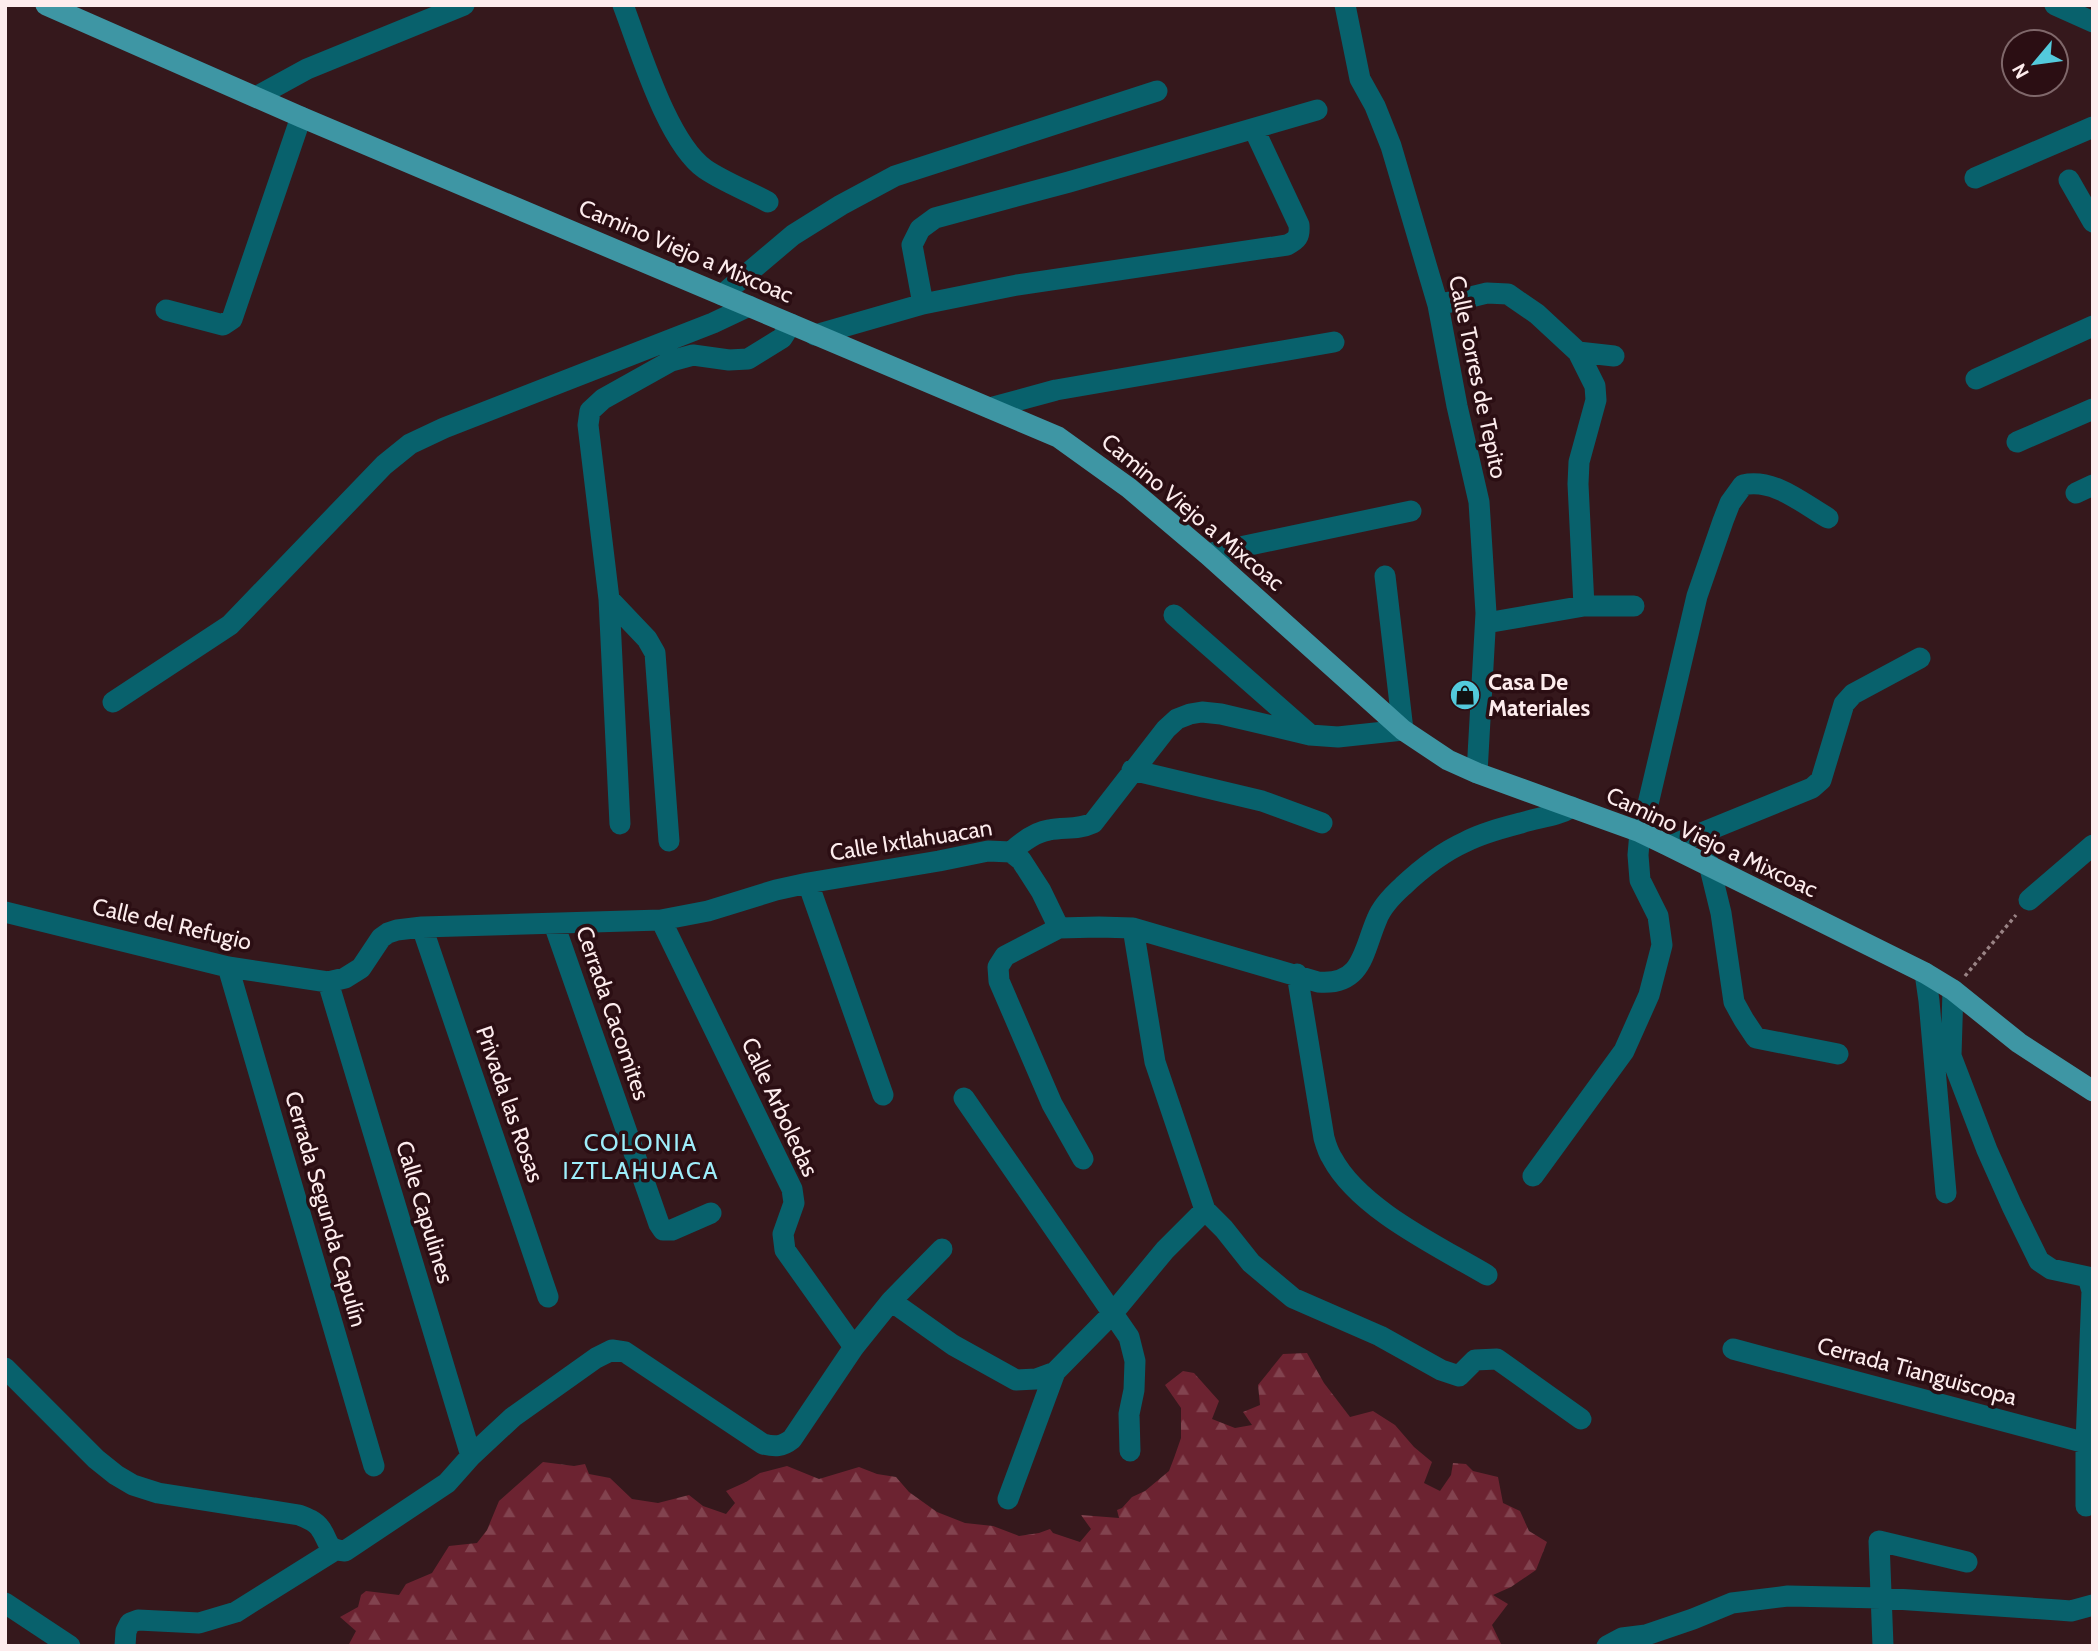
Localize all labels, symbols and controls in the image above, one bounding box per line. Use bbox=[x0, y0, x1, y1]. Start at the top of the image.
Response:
north arrow bbox=[2000, 28, 2070, 98]
text: N bbox=[2007, 60, 2034, 82]
street label: Camino Viejo a Mixcoac bbox=[575, 193, 797, 309]
street label: Calle Torres de Tepito bbox=[1443, 273, 1513, 481]
street label: Camino Viejo a Mixcoac bbox=[1096, 427, 1290, 597]
place label: Casa De Materiales bbox=[1488, 668, 1590, 722]
shop icon: Casa De Materiales bbox=[1448, 678, 1482, 712]
street label: Camino Viejo a Mixcoac bbox=[1602, 781, 1822, 903]
street label: Calle Ixtlahuacan bbox=[828, 813, 994, 867]
street label: Calle del Refugio bbox=[90, 892, 254, 956]
street label: Cerrada Cacomites bbox=[570, 922, 656, 1104]
street label: Privada las Rosas bbox=[470, 1022, 550, 1186]
street label: Calle Arboledas bbox=[736, 1033, 824, 1181]
street label: Cerrada Segunda Capulín bbox=[279, 1088, 373, 1330]
district label: COLONIA IZTLAHUACA bbox=[563, 1128, 719, 1185]
street label: Calle Capulines bbox=[390, 1137, 460, 1287]
street label: Cerrada Tianguiscopa bbox=[1814, 1331, 2020, 1411]

